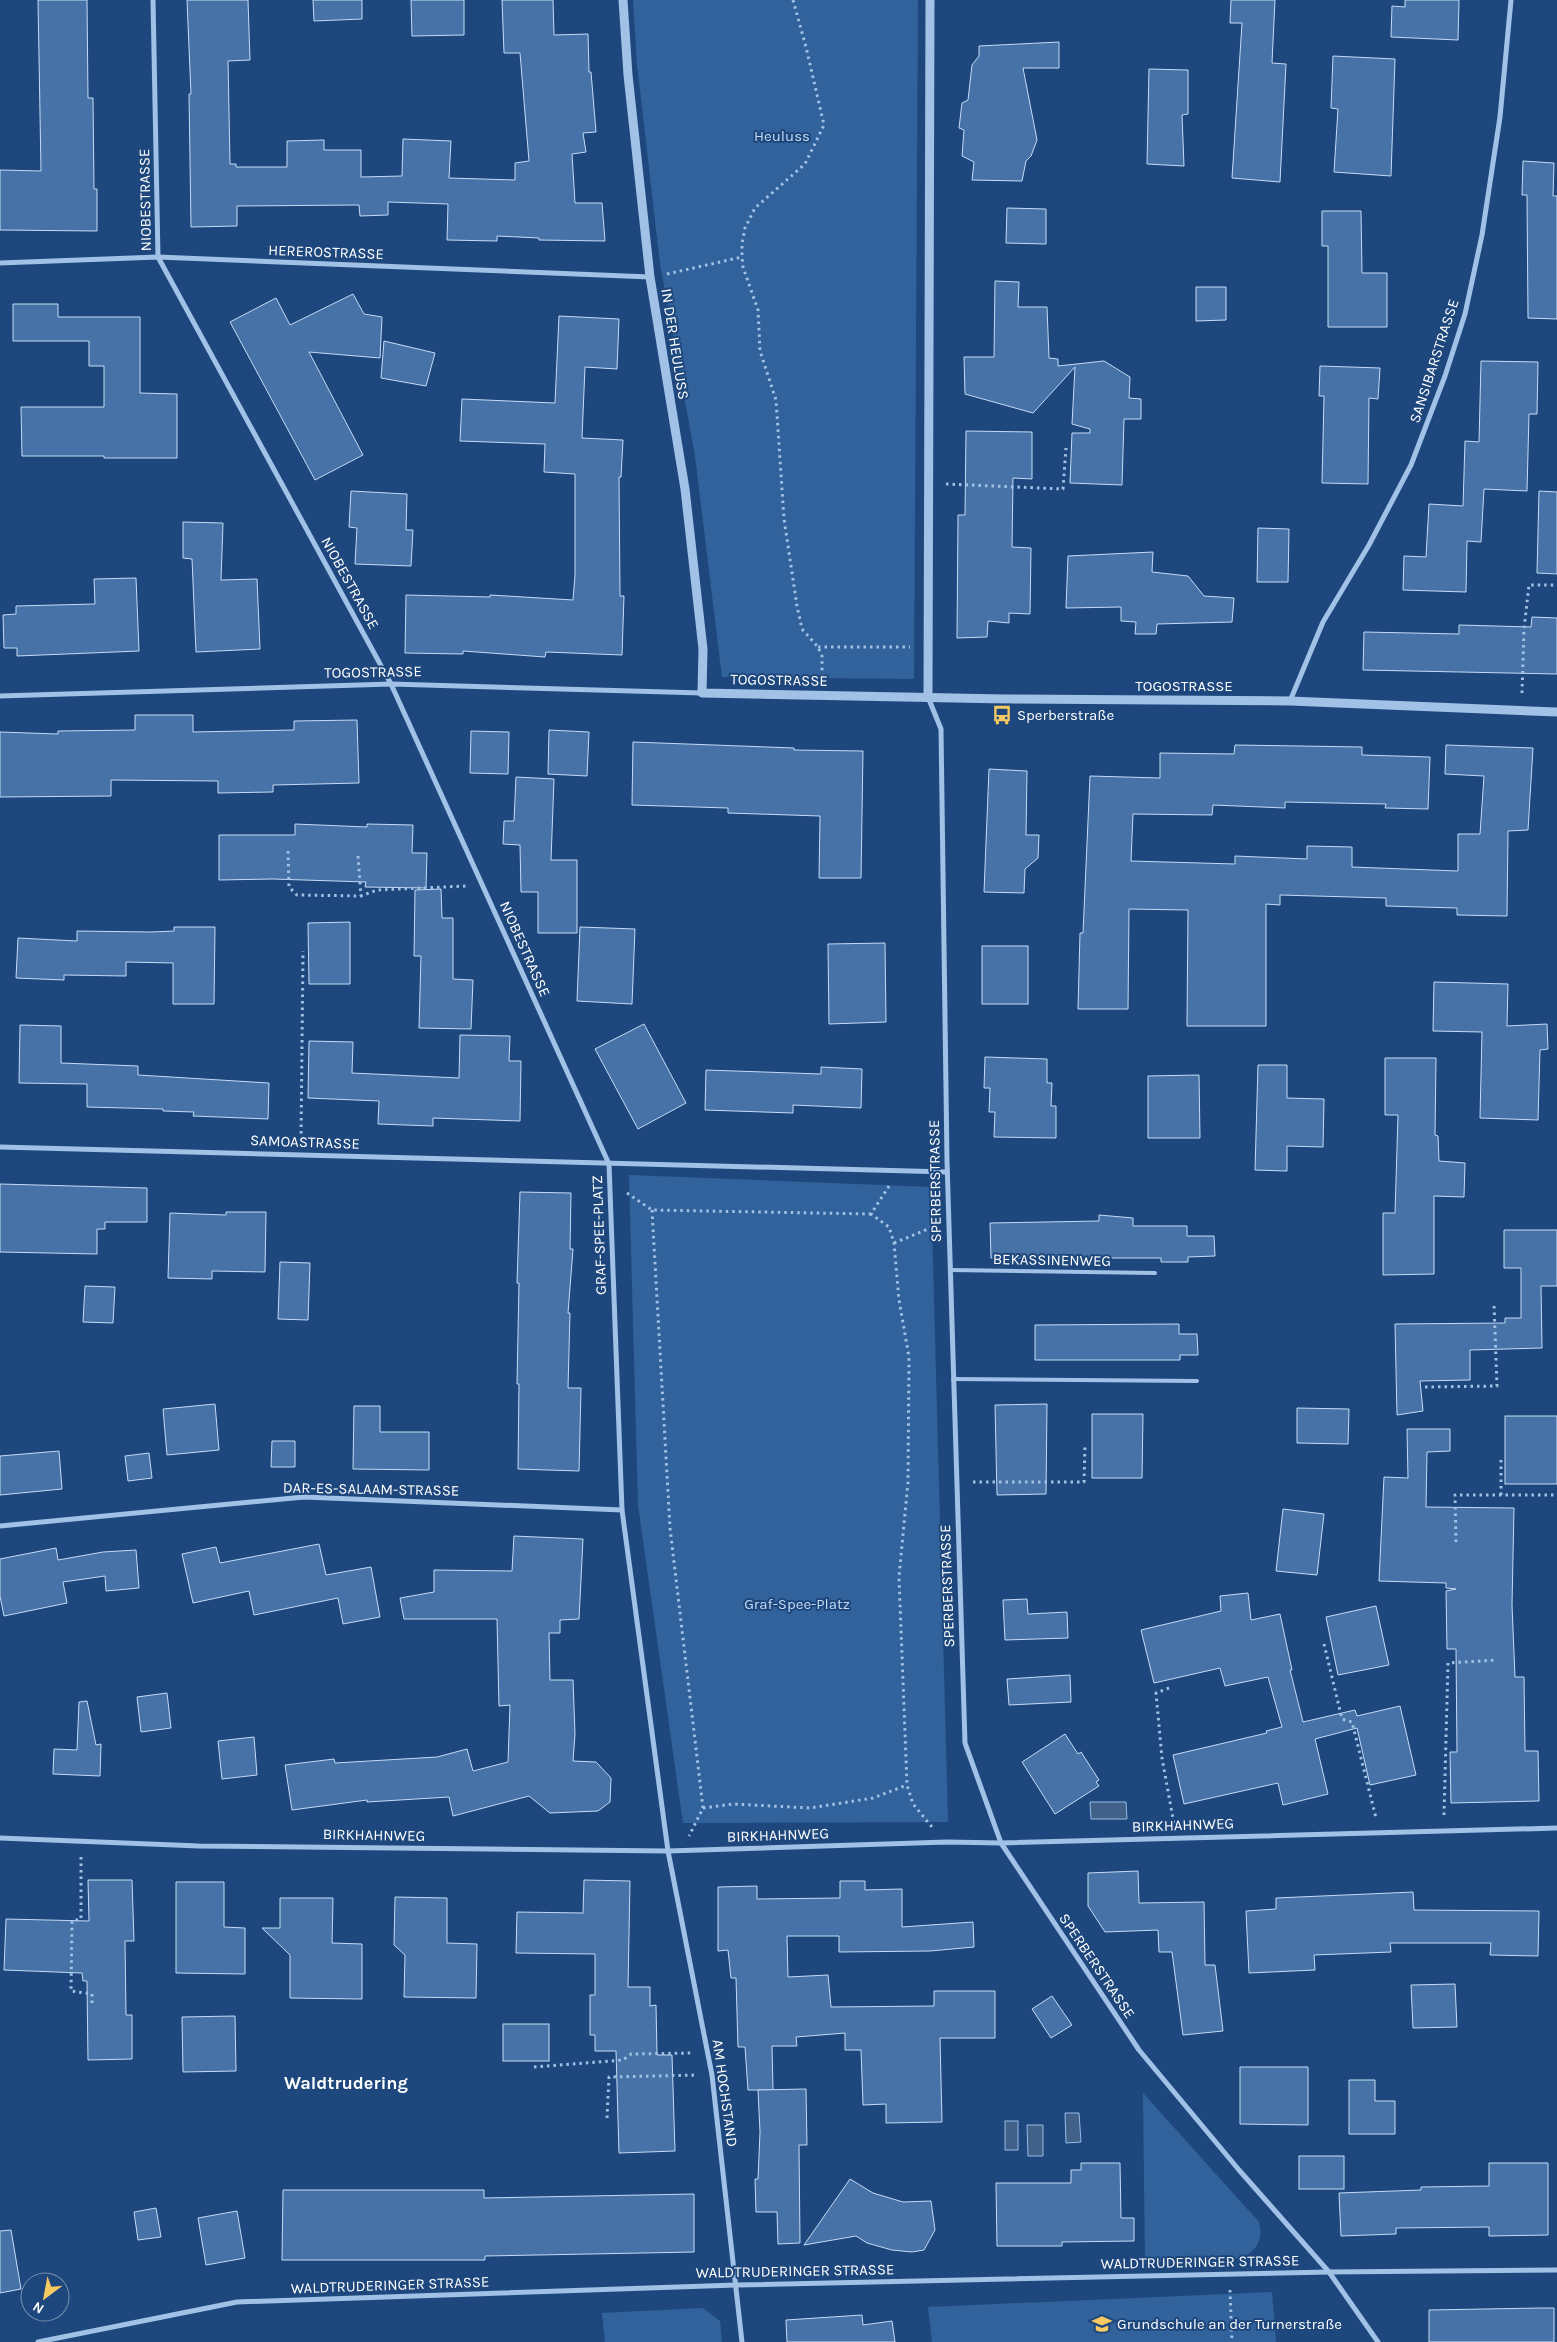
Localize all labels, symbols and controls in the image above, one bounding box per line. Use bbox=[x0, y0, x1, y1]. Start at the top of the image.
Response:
park label: Heuluss bbox=[754, 127, 810, 145]
street label: NIOBESTRASSE bbox=[135, 148, 155, 252]
street label: HEREROSTRASSE bbox=[268, 241, 384, 263]
street label: IN DER HEULUSS bbox=[657, 287, 693, 401]
street label: SANSIBARSTRASSE bbox=[1405, 297, 1463, 425]
street label: NIOBESTRASSE bbox=[317, 534, 383, 632]
street label: TOGOSTRASSE bbox=[324, 662, 422, 682]
street label: TOGOSTRASSE bbox=[730, 670, 828, 690]
street label: TOGOSTRASSE bbox=[1135, 677, 1233, 695]
bus stop icon: Sperberstraße bbox=[991, 704, 1013, 726]
place label: Sperberstraße bbox=[1017, 706, 1114, 724]
street label: NIOBESTRASSE bbox=[496, 898, 554, 1000]
street label: SPERBERSTRASSE bbox=[925, 1119, 945, 1243]
street label: SAMOASTRASSE bbox=[250, 1131, 360, 1153]
street label: GRAF-SPEE-PLATZ bbox=[588, 1175, 610, 1295]
street label: BEKASSINENWEG bbox=[993, 1250, 1111, 1270]
street label: DAR-ES-SALAAM-STRASSE bbox=[283, 1478, 459, 1500]
street label: SPERBERSTRASSE bbox=[936, 1524, 958, 1648]
park label: Graf-Spee-Platz bbox=[744, 1595, 850, 1613]
street label: BIRKHAHNWEG bbox=[1132, 1814, 1234, 1836]
street label: BIRKHAHNWEG bbox=[727, 1824, 829, 1846]
street label: BIRKHAHNWEG bbox=[323, 1825, 425, 1845]
street label: SPERBERSTRASSE bbox=[1055, 1910, 1139, 2022]
street label: AM HOCHSTAND bbox=[709, 2038, 741, 2148]
district label: Waldtrudering bbox=[284, 2072, 409, 2094]
street label: WALDTRUDERINGER STRASSE bbox=[1100, 2251, 1300, 2273]
street label: WALDTRUDERINGER STRASSE bbox=[695, 2260, 895, 2282]
north arrow bbox=[20, 2272, 70, 2322]
street label: WALDTRUDERINGER STRASSE bbox=[290, 2273, 490, 2297]
text: N bbox=[30, 2298, 47, 2317]
school or university icon: Grundschule an der Turnerstraße bbox=[1091, 2313, 1113, 2335]
place label: Grundschule an der Turnerstraße bbox=[1117, 2315, 1342, 2333]

